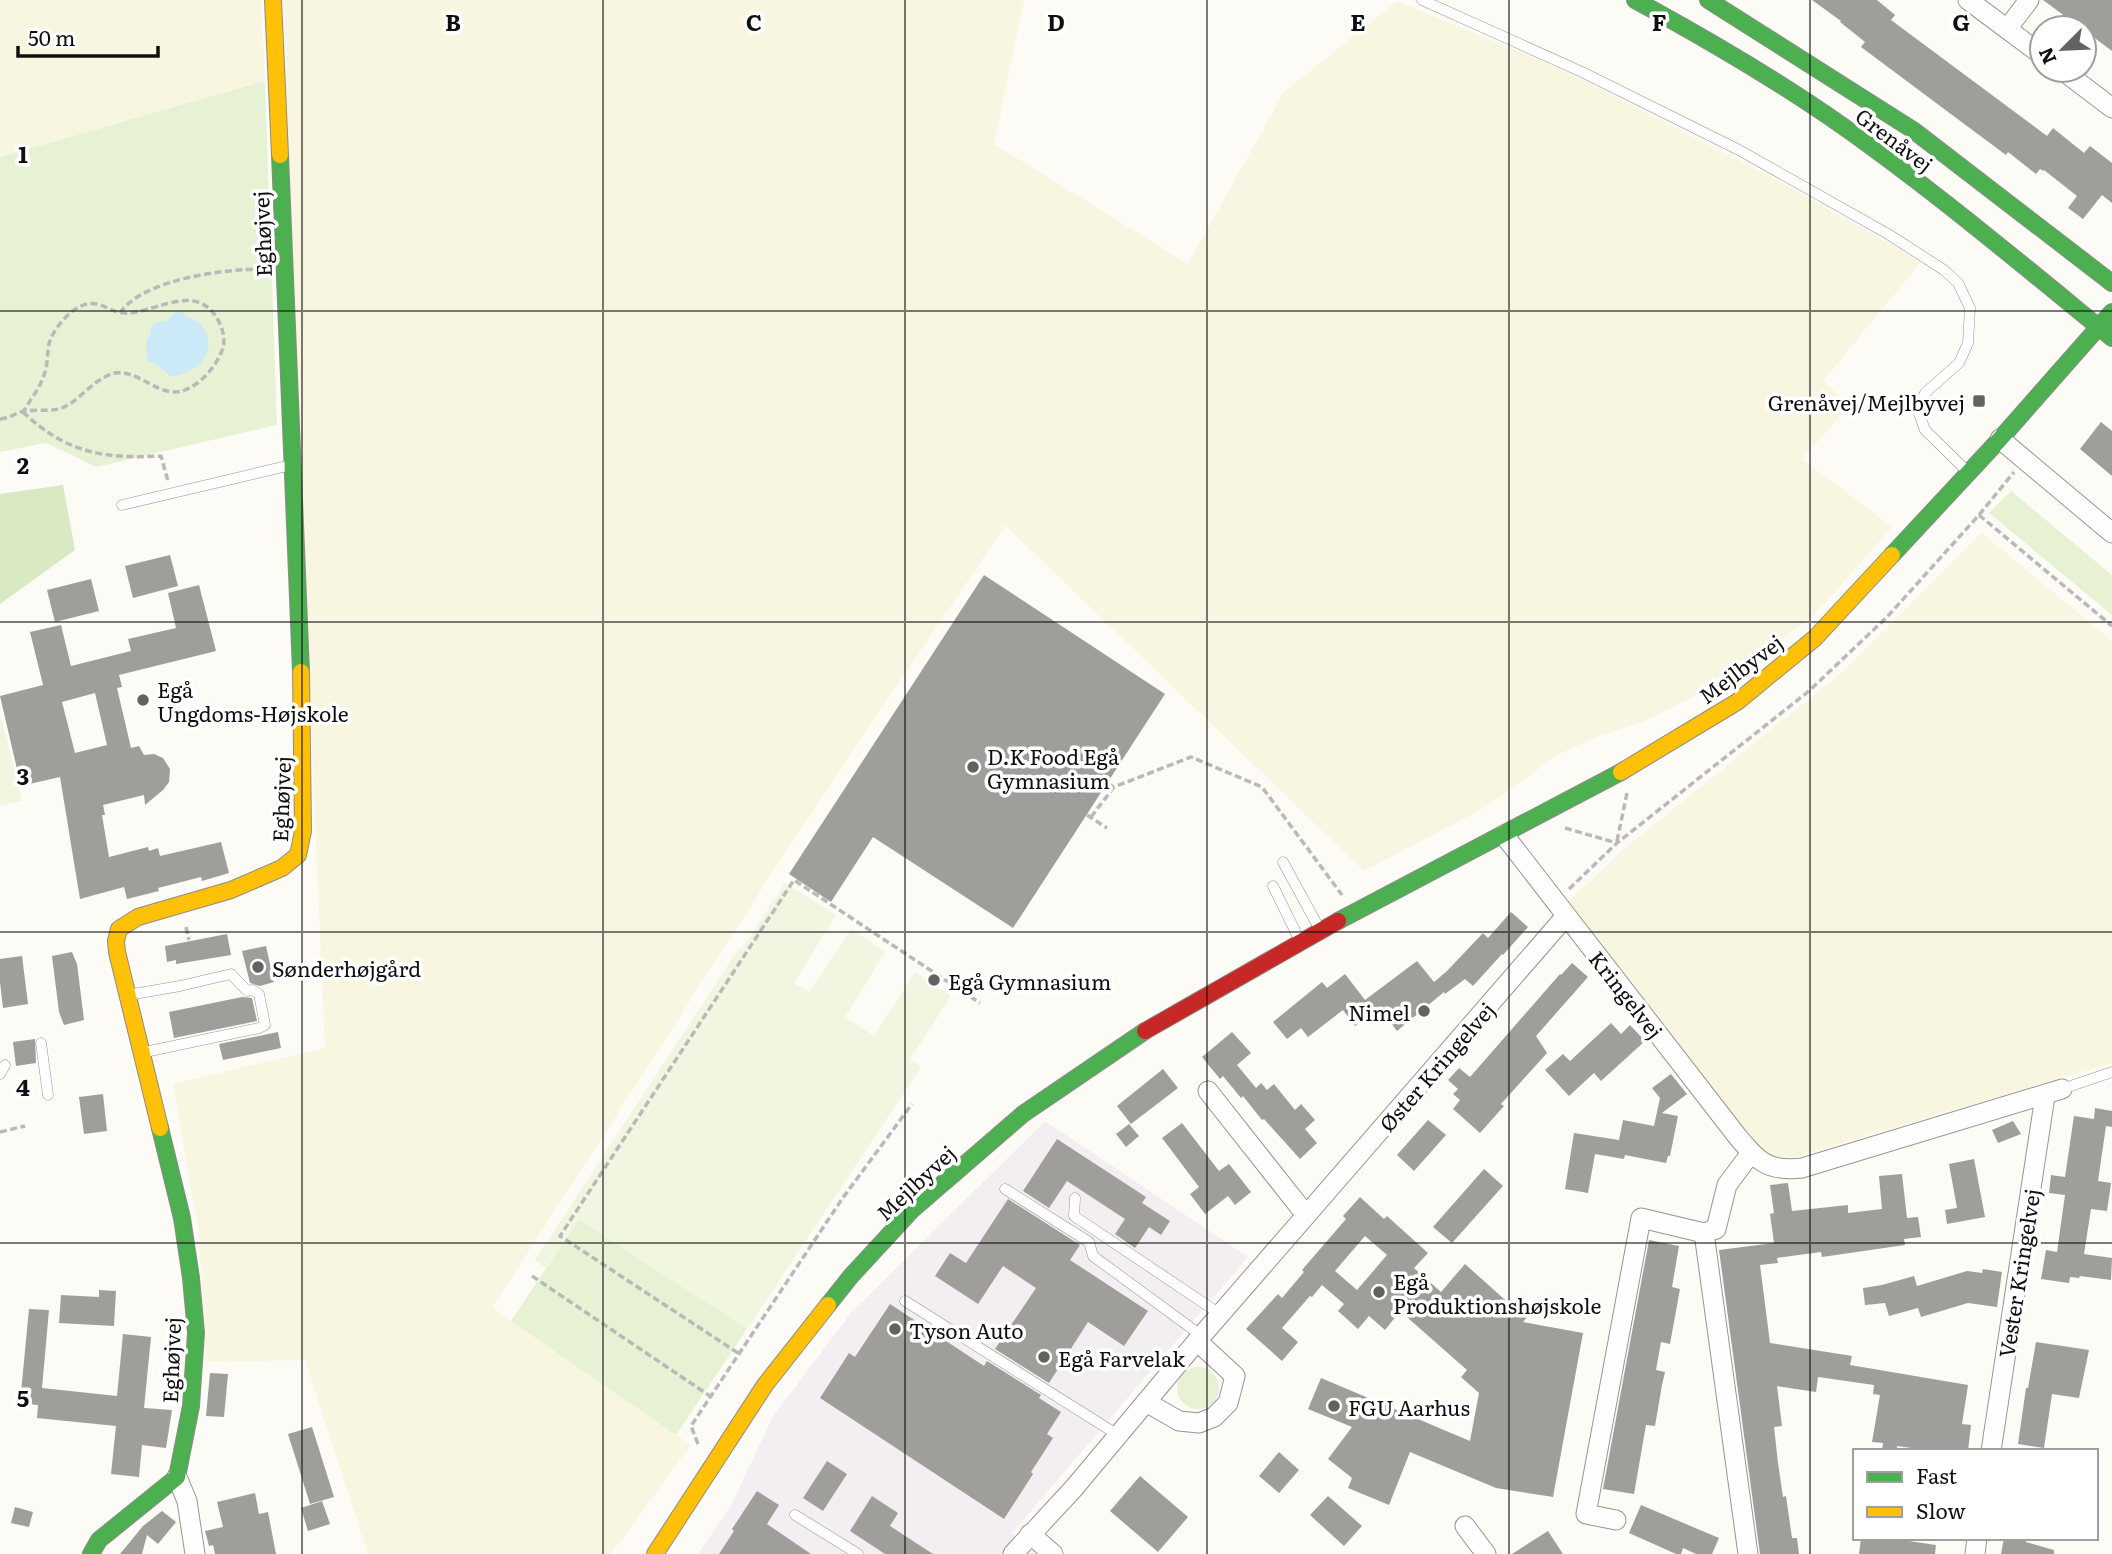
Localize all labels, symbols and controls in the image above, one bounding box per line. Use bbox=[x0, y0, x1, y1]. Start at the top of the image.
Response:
text: B bbox=[445, 4, 461, 38]
text: C bbox=[746, 4, 762, 38]
text: D bbox=[1047, 4, 1065, 38]
text: E bbox=[1350, 4, 1366, 38]
text: F bbox=[1652, 4, 1667, 38]
text: G bbox=[1952, 4, 1970, 38]
scale bar bbox=[18, 14, 158, 58]
north arrow bbox=[2028, 14, 2098, 84]
text: 50 m bbox=[28, 21, 75, 52]
text: N bbox=[2031, 43, 2063, 69]
street label: Grenåvej bbox=[1850, 100, 1940, 178]
text: 1 bbox=[18, 136, 28, 170]
street label: Eghøjvej bbox=[244, 190, 278, 278]
place label: Grenåvej/Mejlbyvej bbox=[1768, 386, 1965, 417]
marker: Grenåvej/Mejlbyvej bbox=[1971, 393, 1987, 409]
text: 2 bbox=[17, 447, 29, 481]
street label: Mejlbyvej bbox=[1691, 626, 1789, 710]
place label: Egå Ungdoms-Højskole bbox=[157, 673, 349, 728]
marker: Egå Ungdoms-Højskole bbox=[135, 692, 151, 708]
place label: D.K Food Egå Gymnasium bbox=[987, 740, 1120, 795]
street label: Eghøjvej bbox=[263, 755, 297, 843]
text: 3 bbox=[17, 758, 29, 792]
marker: D.K Food Egå Gymnasium bbox=[965, 759, 981, 775]
street label: Kringelvej bbox=[1583, 943, 1671, 1045]
place label: Sønderhøjgård bbox=[272, 952, 421, 983]
marker: Sønderhøjgård bbox=[250, 959, 266, 975]
place label: Egå Gymnasium bbox=[948, 965, 1111, 996]
marker: Egå Gymnasium bbox=[926, 972, 942, 988]
street label: Øster Kringelvej bbox=[1371, 994, 1501, 1138]
place label: Nimel bbox=[1348, 996, 1410, 1027]
marker: Nimel bbox=[1416, 1003, 1432, 1019]
text: 4 bbox=[16, 1069, 30, 1103]
street label: Mejlbyvej bbox=[868, 1137, 962, 1227]
street label: Vester Kringelvej bbox=[1989, 1186, 2047, 1360]
place label: Egå Produktionshøjskole bbox=[1393, 1265, 1601, 1320]
marker: Egå Produktionshøjskole bbox=[1371, 1284, 1387, 1300]
place label: Tyson Auto bbox=[909, 1314, 1024, 1345]
street label: Eghøjvej bbox=[153, 1316, 187, 1404]
marker: Tyson Auto bbox=[887, 1321, 903, 1337]
place label: Egå Farvelak bbox=[1058, 1342, 1185, 1373]
marker: Egå Farvelak bbox=[1036, 1349, 1052, 1365]
text: 5 bbox=[17, 1380, 29, 1414]
place label: FGU Aarhus bbox=[1348, 1391, 1470, 1422]
marker: FGU Aarhus bbox=[1326, 1398, 1342, 1414]
legend bbox=[1853, 1449, 2098, 1540]
text: Fast bbox=[1916, 1459, 1957, 1490]
text: Slow bbox=[1916, 1494, 1966, 1525]

